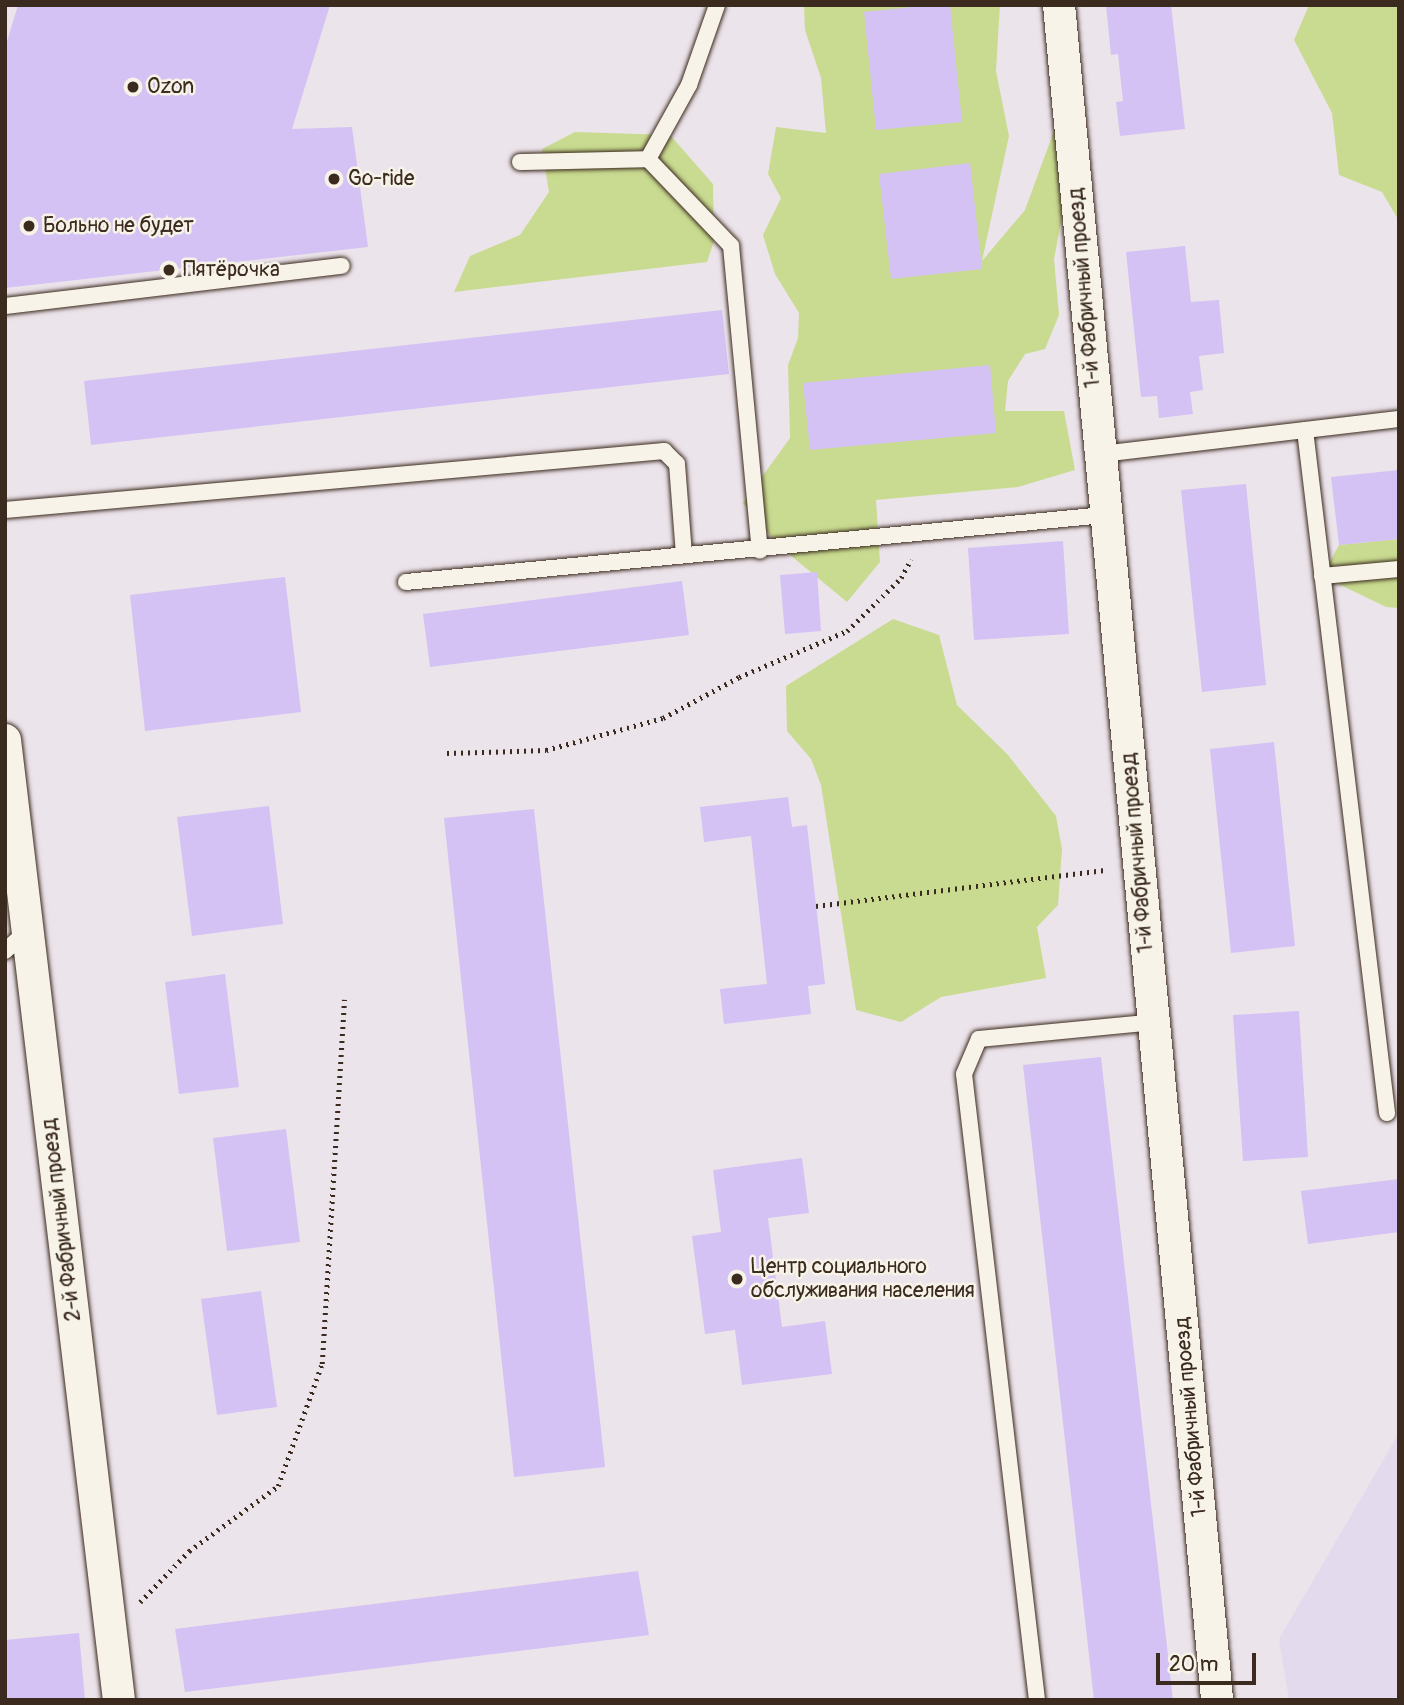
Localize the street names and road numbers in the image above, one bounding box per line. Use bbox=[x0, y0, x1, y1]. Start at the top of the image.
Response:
street label: 1-й Фабричный проезд bbox=[1064, 187, 1106, 389]
street label: 1-й Фабричный проезд bbox=[1117, 752, 1159, 954]
street label: 2-й Фабричный проезд bbox=[37, 1117, 87, 1323]
street label: 1-й Фабричный проезд bbox=[1170, 1316, 1212, 1518]

